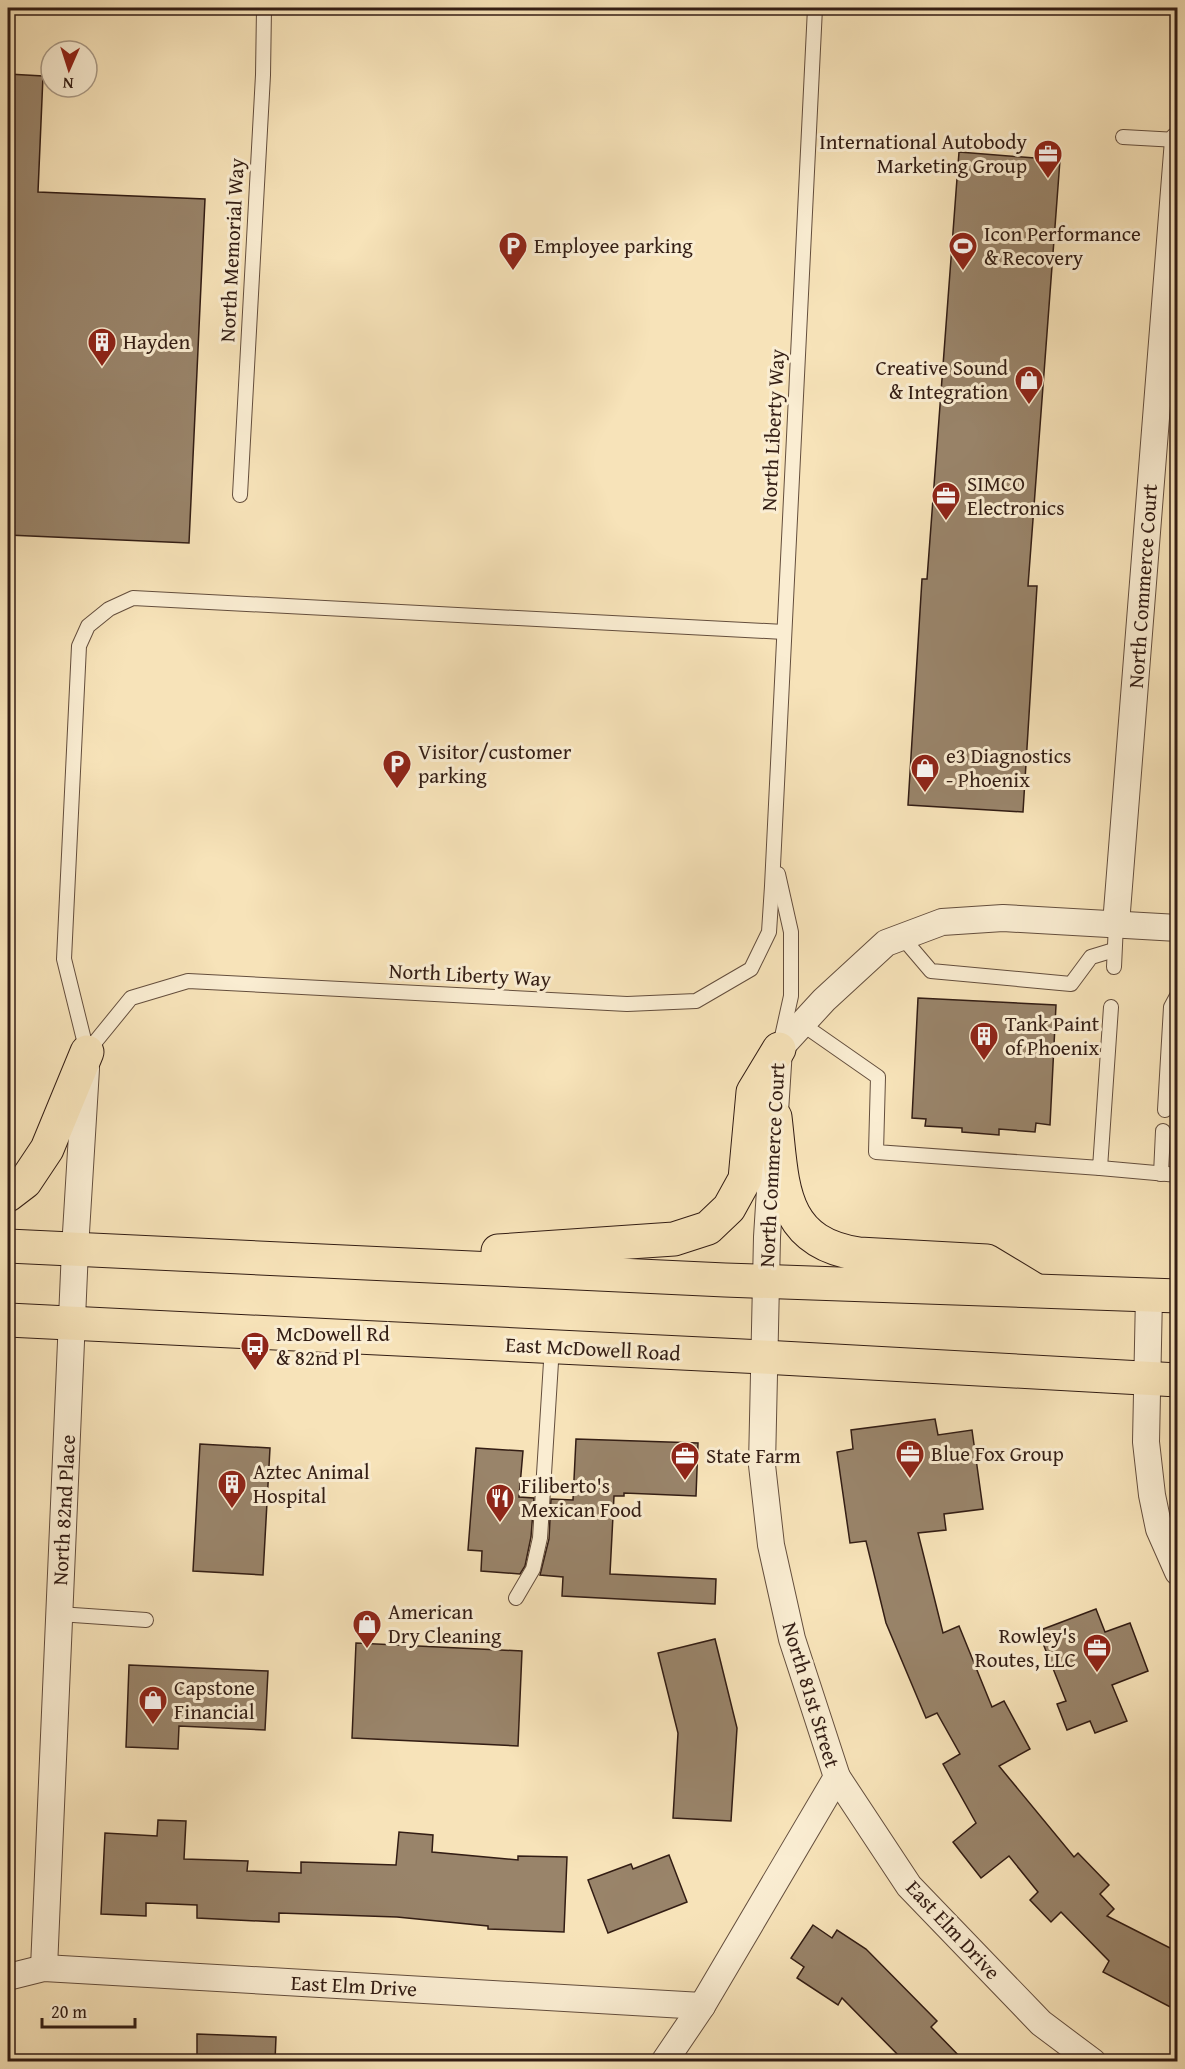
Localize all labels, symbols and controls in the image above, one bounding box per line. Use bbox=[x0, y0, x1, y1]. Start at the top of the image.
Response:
north arrow bbox=[39, 39, 99, 99]
text: N bbox=[62, 72, 74, 96]
place label: International Autobody Marketing Group bbox=[819, 126, 1028, 181]
office icon: International Autobody Marketing Group bbox=[1032, 138, 1064, 180]
street label: North Memorial Way bbox=[211, 157, 252, 343]
place label: Icon Performance & Recovery bbox=[984, 218, 1141, 273]
parking icon: Employee parking bbox=[497, 230, 529, 272]
place label: Employee parking bbox=[534, 230, 693, 261]
sports icon: Icon Performance & Recovery bbox=[947, 230, 979, 272]
building icon: Hayden bbox=[86, 326, 118, 368]
place label: Hayden bbox=[123, 326, 190, 357]
street label: North Liberty Way bbox=[753, 348, 792, 512]
place label: Creative Sound & Integration bbox=[875, 352, 1009, 407]
shop icon: Creative Sound & Integration bbox=[1013, 364, 1045, 406]
place label: SIMCO Electronics bbox=[967, 468, 1064, 523]
office icon: SIMCO Electronics bbox=[930, 480, 962, 522]
street label: North Commerce Court bbox=[1120, 482, 1165, 689]
place label: Visitor/customer parking bbox=[418, 736, 572, 791]
place label: e3 Diagnostics - Phoenix bbox=[946, 740, 1071, 795]
parking icon: Visitor/customer parking bbox=[381, 748, 413, 790]
shop icon: e3 Diagnostics - Phoenix bbox=[909, 752, 941, 794]
street label: North Liberty Way bbox=[388, 955, 552, 994]
place label: Tank Paint of Phoenix bbox=[1005, 1008, 1100, 1063]
building icon: Tank Paint of Phoenix bbox=[968, 1020, 1000, 1062]
street label: North Commerce Court bbox=[751, 1061, 792, 1268]
place label: McDowell Rd & 82nd Pl bbox=[276, 1318, 391, 1373]
street label: East McDowell Road bbox=[505, 1328, 682, 1369]
bus stop icon: McDowell Rd & 82nd Pl bbox=[239, 1330, 271, 1372]
street label: North 82nd Place bbox=[44, 1434, 83, 1586]
office icon: Blue Fox Group bbox=[894, 1438, 926, 1480]
place label: Blue Fox Group bbox=[931, 1438, 1064, 1469]
office icon: State Farm bbox=[669, 1440, 701, 1482]
place label: State Farm bbox=[706, 1440, 801, 1471]
place label: Aztec Animal Hospital bbox=[253, 1456, 370, 1511]
building icon: Aztec Animal Hospital bbox=[216, 1468, 248, 1510]
place label: Filiberto's Mexican Food bbox=[521, 1470, 643, 1525]
restaurant icon: Filiberto's Mexican Food bbox=[484, 1482, 516, 1524]
place label: American Dry Cleaning bbox=[388, 1596, 502, 1651]
shop icon: American Dry Cleaning bbox=[351, 1608, 383, 1650]
street label: North 81st Street bbox=[775, 1618, 848, 1772]
place label: Rowley's Routes, LLC bbox=[975, 1620, 1076, 1675]
office icon: Rowley's Routes, LLC bbox=[1081, 1632, 1113, 1674]
place label: Capstone Financial bbox=[174, 1672, 255, 1727]
shop icon: Capstone Financial bbox=[137, 1684, 169, 1726]
street label: East Elm Drive bbox=[899, 1873, 1008, 1987]
street label: East Elm Drive bbox=[290, 1967, 418, 2004]
scale bar bbox=[42, 1991, 135, 2029]
text: 20 m bbox=[51, 1998, 87, 2025]

